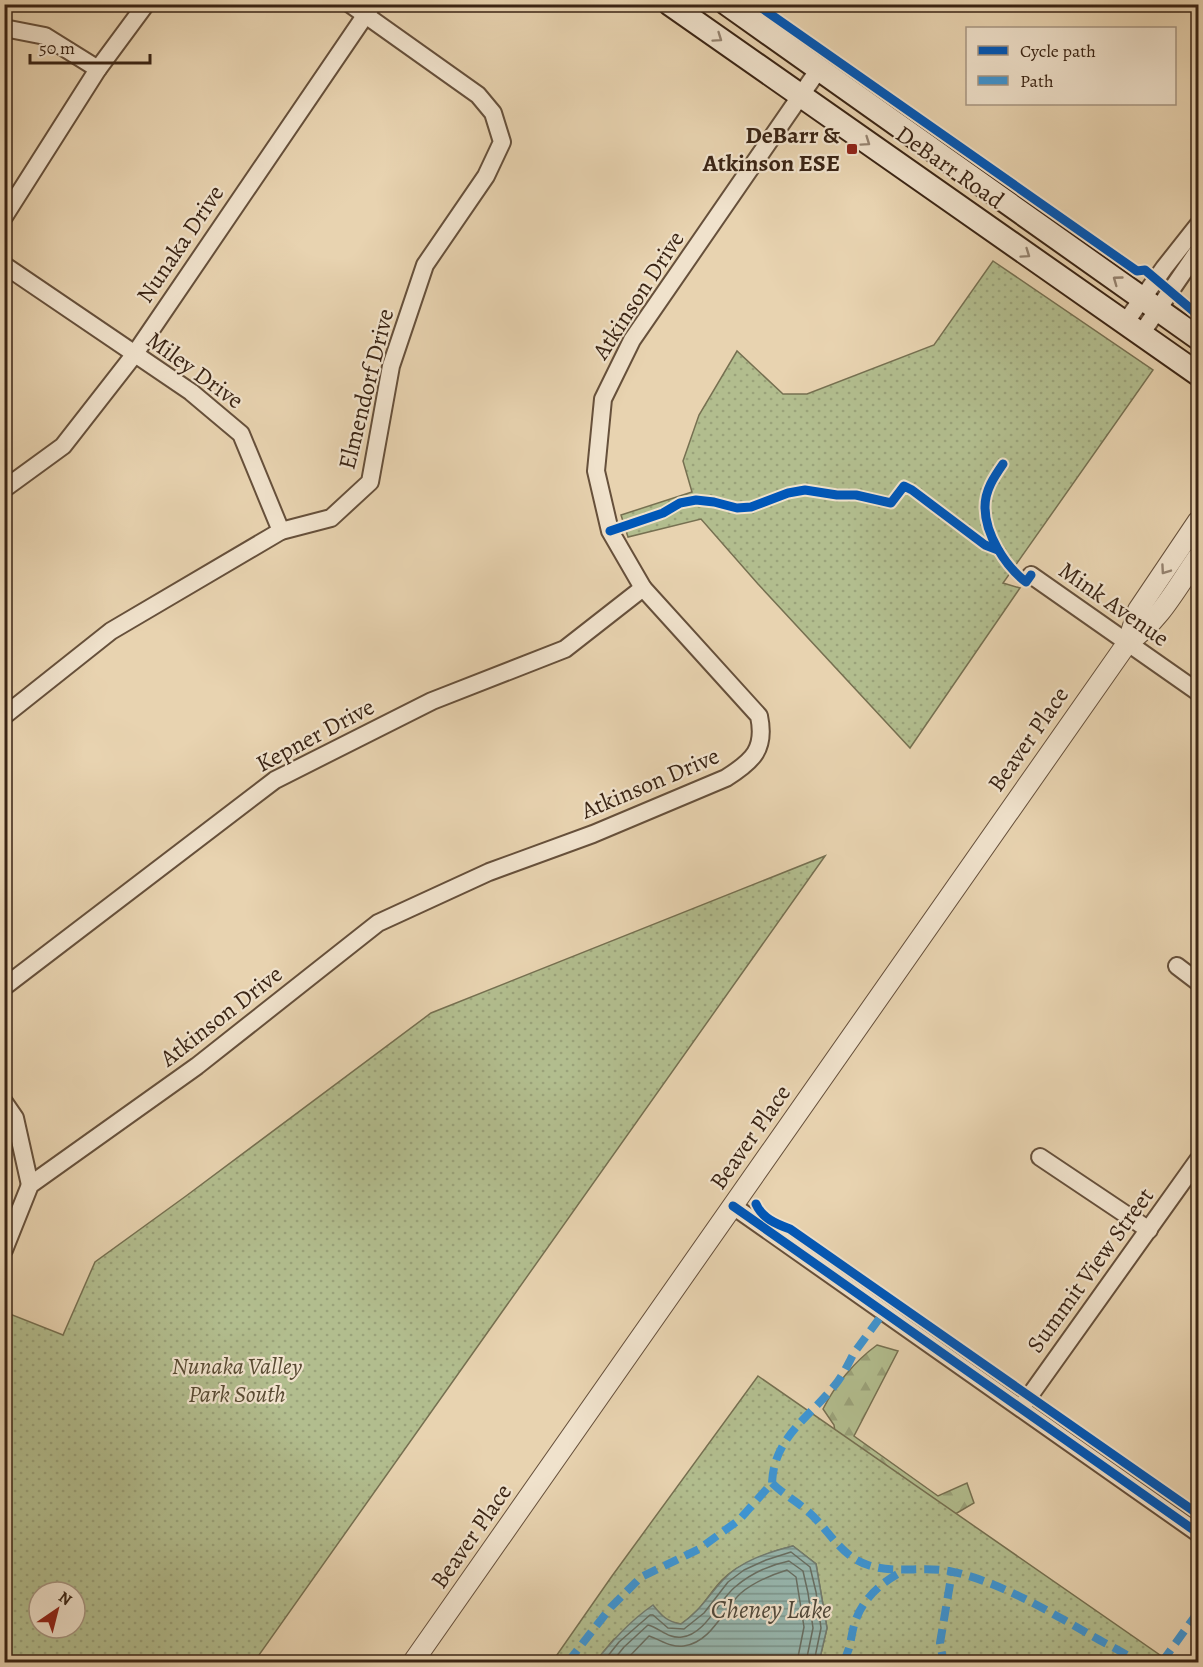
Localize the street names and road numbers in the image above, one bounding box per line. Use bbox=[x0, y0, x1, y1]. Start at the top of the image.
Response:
street label: DeBarr Road bbox=[889, 118, 1011, 216]
street label: Nunaka Drive bbox=[129, 179, 231, 309]
street label: Atkinson Drive bbox=[584, 225, 691, 366]
street label: Elmendorf Drive bbox=[331, 305, 401, 473]
street label: Miley Drive bbox=[140, 324, 250, 416]
street label: Mink Avenue bbox=[1052, 554, 1176, 654]
street label: Beaver Place bbox=[980, 680, 1076, 798]
street label: Kepner Drive bbox=[250, 690, 380, 780]
street label: Atkinson Drive bbox=[575, 740, 724, 827]
street label: Atkinson Drive bbox=[152, 958, 289, 1075]
street label: Beaver Place bbox=[702, 1078, 798, 1196]
street label: Summit View Street bbox=[1019, 1181, 1161, 1359]
street label: Beaver Place bbox=[423, 1477, 519, 1595]

